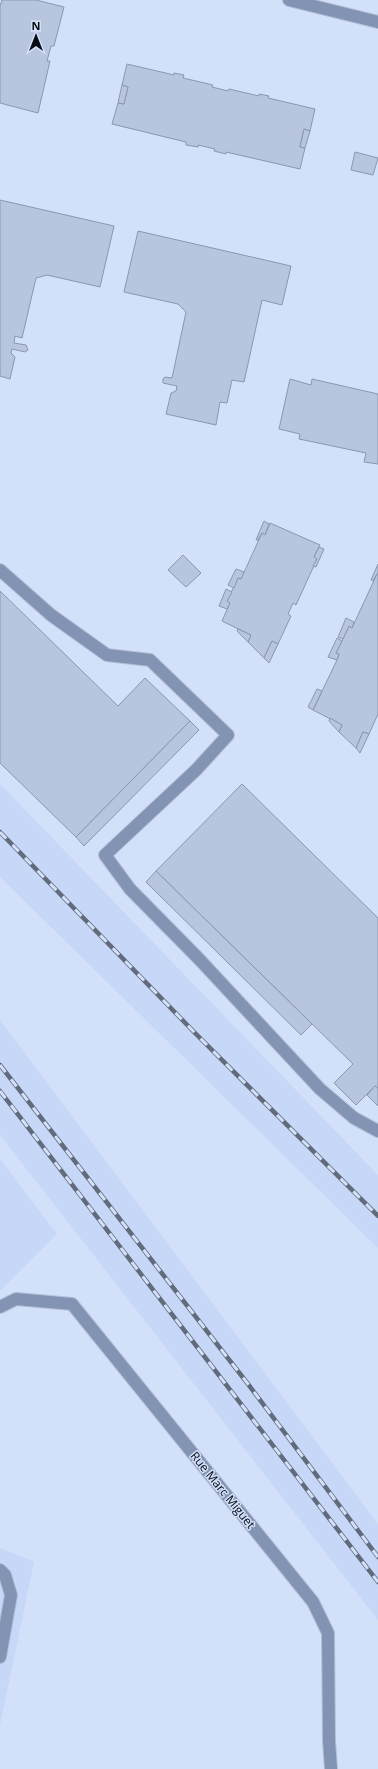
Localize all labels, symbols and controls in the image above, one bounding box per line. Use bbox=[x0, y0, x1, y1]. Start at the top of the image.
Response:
north arrow bbox=[16, 16, 56, 56]
text: N bbox=[32, 18, 40, 33]
street label: Rue Marc Miguet bbox=[187, 1448, 259, 1532]

